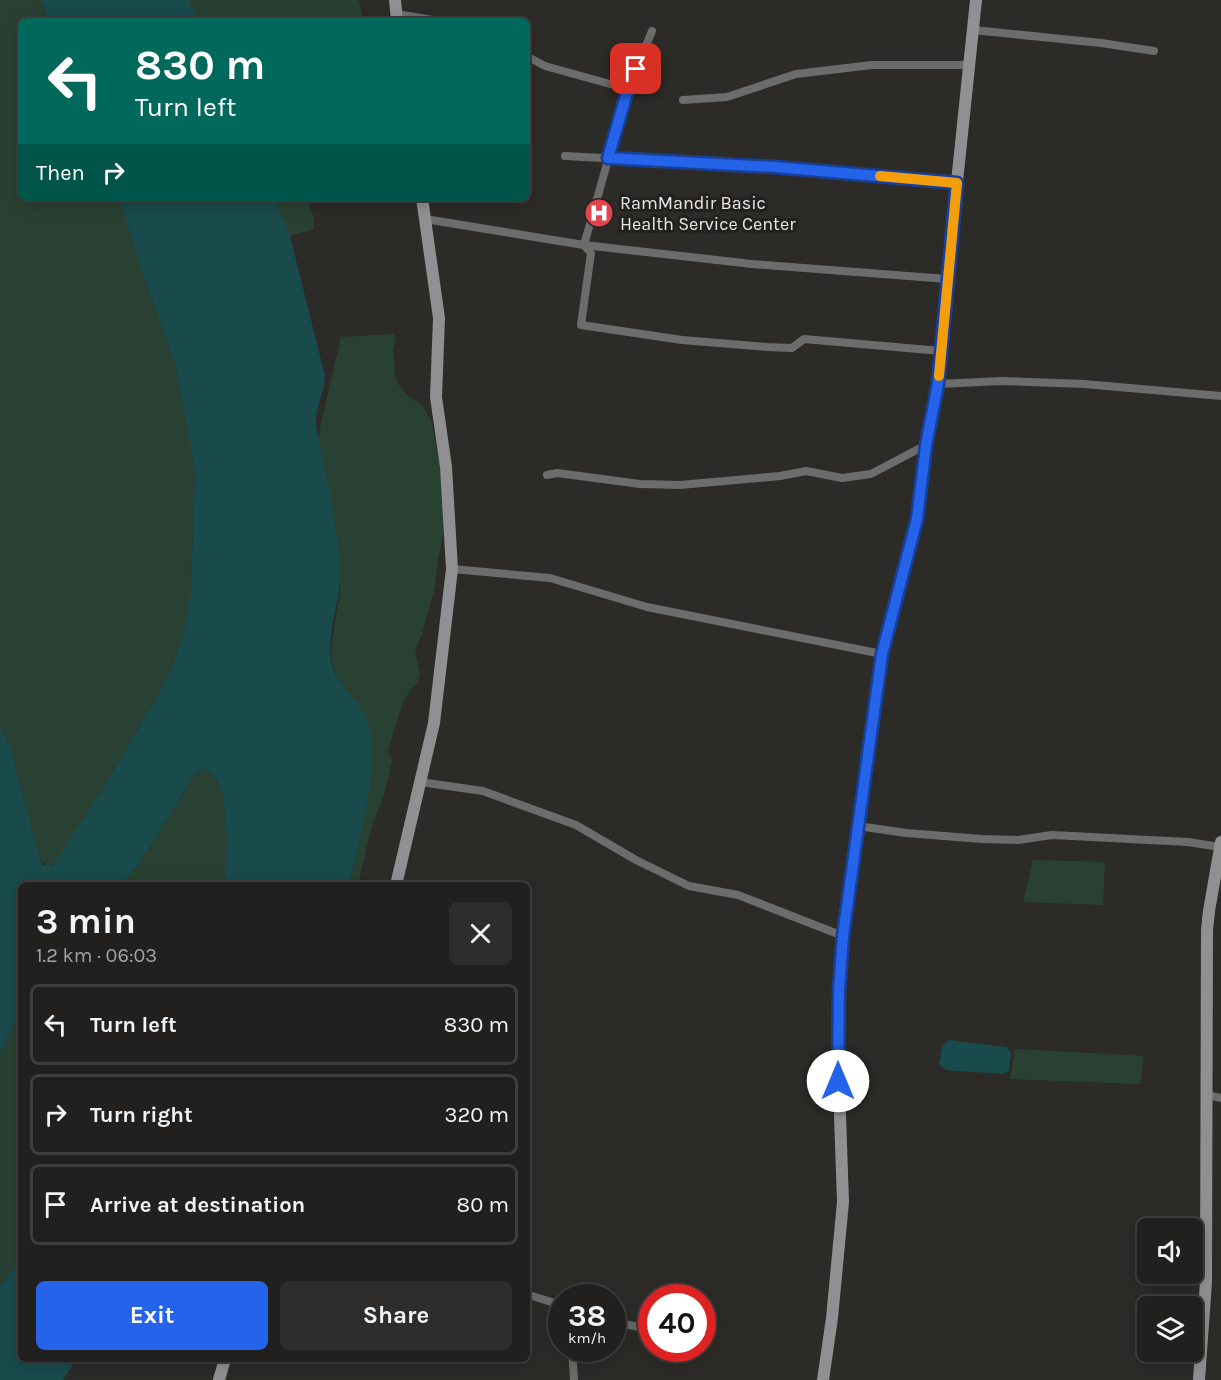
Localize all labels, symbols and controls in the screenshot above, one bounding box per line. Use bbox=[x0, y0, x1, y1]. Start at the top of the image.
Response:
text: 830 m bbox=[135, 40, 265, 90]
icon: left bbox=[36, 42, 114, 120]
pin bbox=[610, 43, 661, 94]
icon: arrive bbox=[619, 52, 652, 85]
text: Turn left bbox=[135, 91, 236, 123]
icon: right bbox=[97, 156, 130, 189]
text: Then bbox=[36, 160, 85, 186]
place label: RamMandir Basic Health Service Center bbox=[620, 192, 796, 235]
hospital icon: RamMandir Basic Health Service Center bbox=[583, 197, 615, 229]
text: 3 min bbox=[36, 900, 136, 942]
button: close bbox=[449, 902, 512, 965]
text: 1.2 km · 06:03 bbox=[36, 944, 157, 967]
icon: left bbox=[39, 1008, 72, 1041]
text: Turn left bbox=[90, 1012, 177, 1038]
text: 830 m bbox=[444, 1012, 509, 1038]
position arrow bbox=[806, 1049, 870, 1113]
icon: right bbox=[39, 1098, 72, 1131]
text: Turn right bbox=[90, 1102, 193, 1128]
text: 320 m bbox=[444, 1102, 509, 1128]
icon: arrive bbox=[39, 1188, 72, 1221]
text: Arrive at destination bbox=[90, 1192, 305, 1218]
text: 80 m bbox=[457, 1192, 509, 1218]
map controls bbox=[1137, 1218, 1203, 1362]
button: sound bbox=[1137, 1218, 1203, 1284]
button: Exit bbox=[36, 1281, 268, 1350]
button: Share bbox=[280, 1281, 512, 1350]
speed limit sign: 40 bbox=[638, 1284, 716, 1362]
button: layers bbox=[1137, 1296, 1203, 1362]
text: 38 bbox=[568, 1298, 606, 1334]
text: km/h bbox=[568, 1329, 606, 1347]

